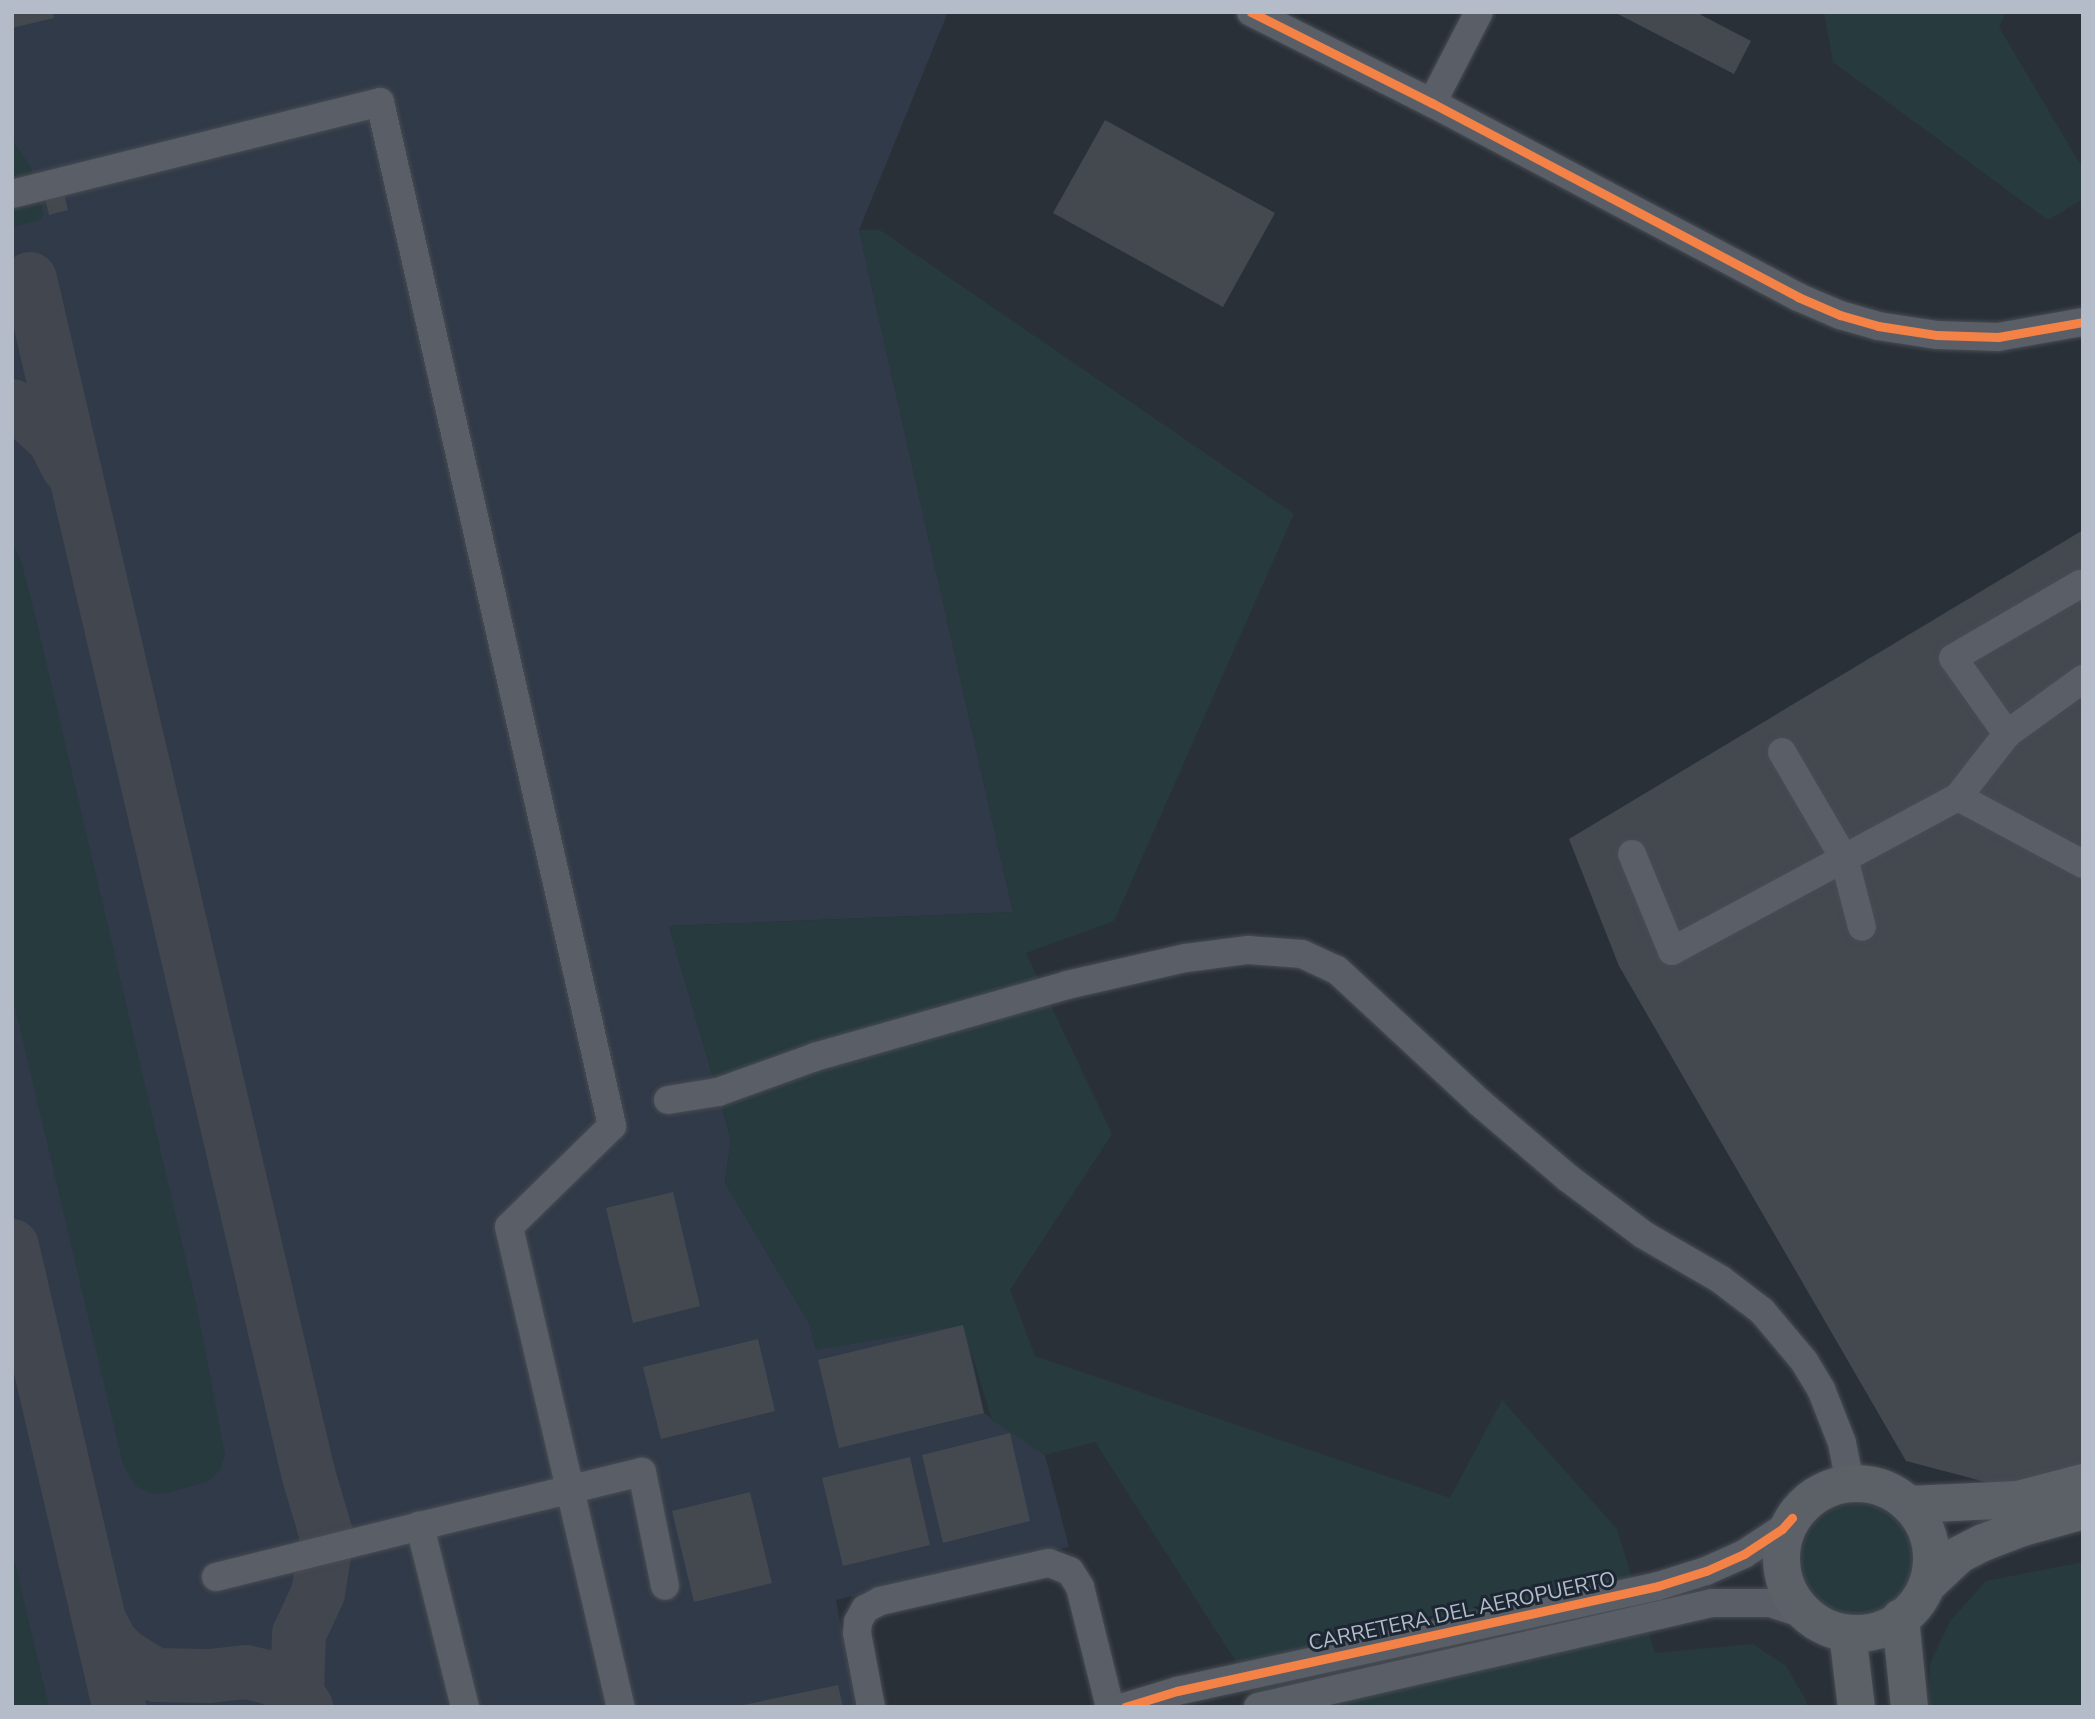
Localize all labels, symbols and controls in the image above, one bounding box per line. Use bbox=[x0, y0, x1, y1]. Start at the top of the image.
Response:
street label: CARRETERA DEL AEROPUERTO bbox=[1306, 1566, 1618, 1656]

